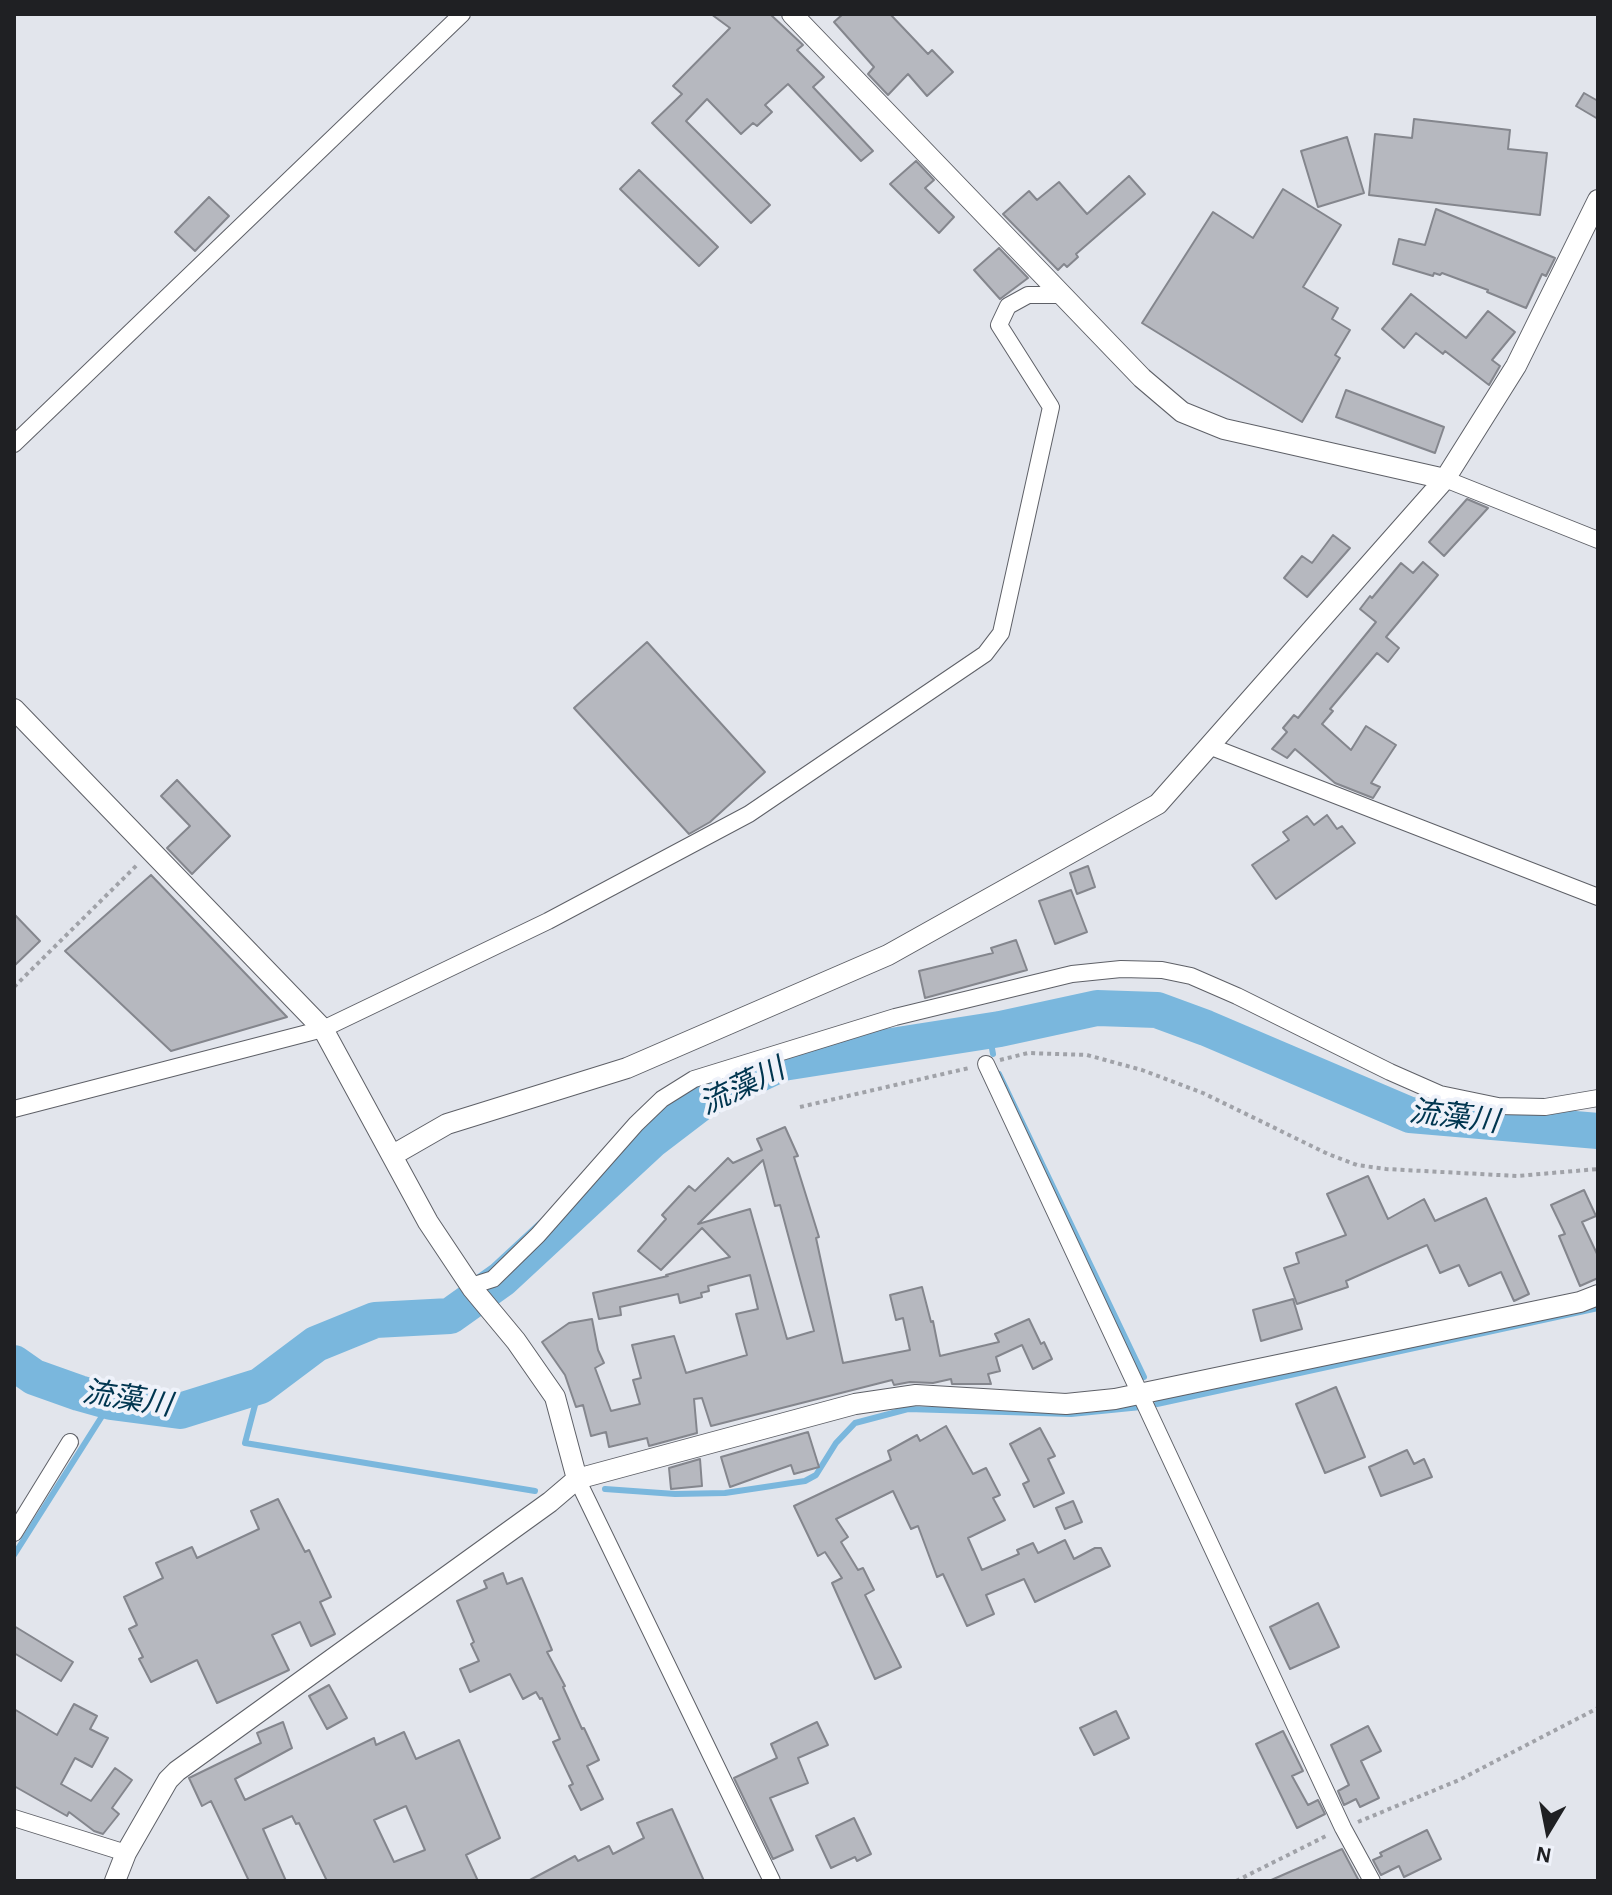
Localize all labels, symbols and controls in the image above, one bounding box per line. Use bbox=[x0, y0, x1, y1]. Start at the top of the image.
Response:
water label: 流藻川 bbox=[694, 1051, 790, 1123]
water label: 流藻川 bbox=[1407, 1094, 1501, 1140]
water label: 流藻川 bbox=[80, 1374, 174, 1424]
north arrow bbox=[1508, 1791, 1588, 1871]
text: N bbox=[1534, 1842, 1553, 1867]

